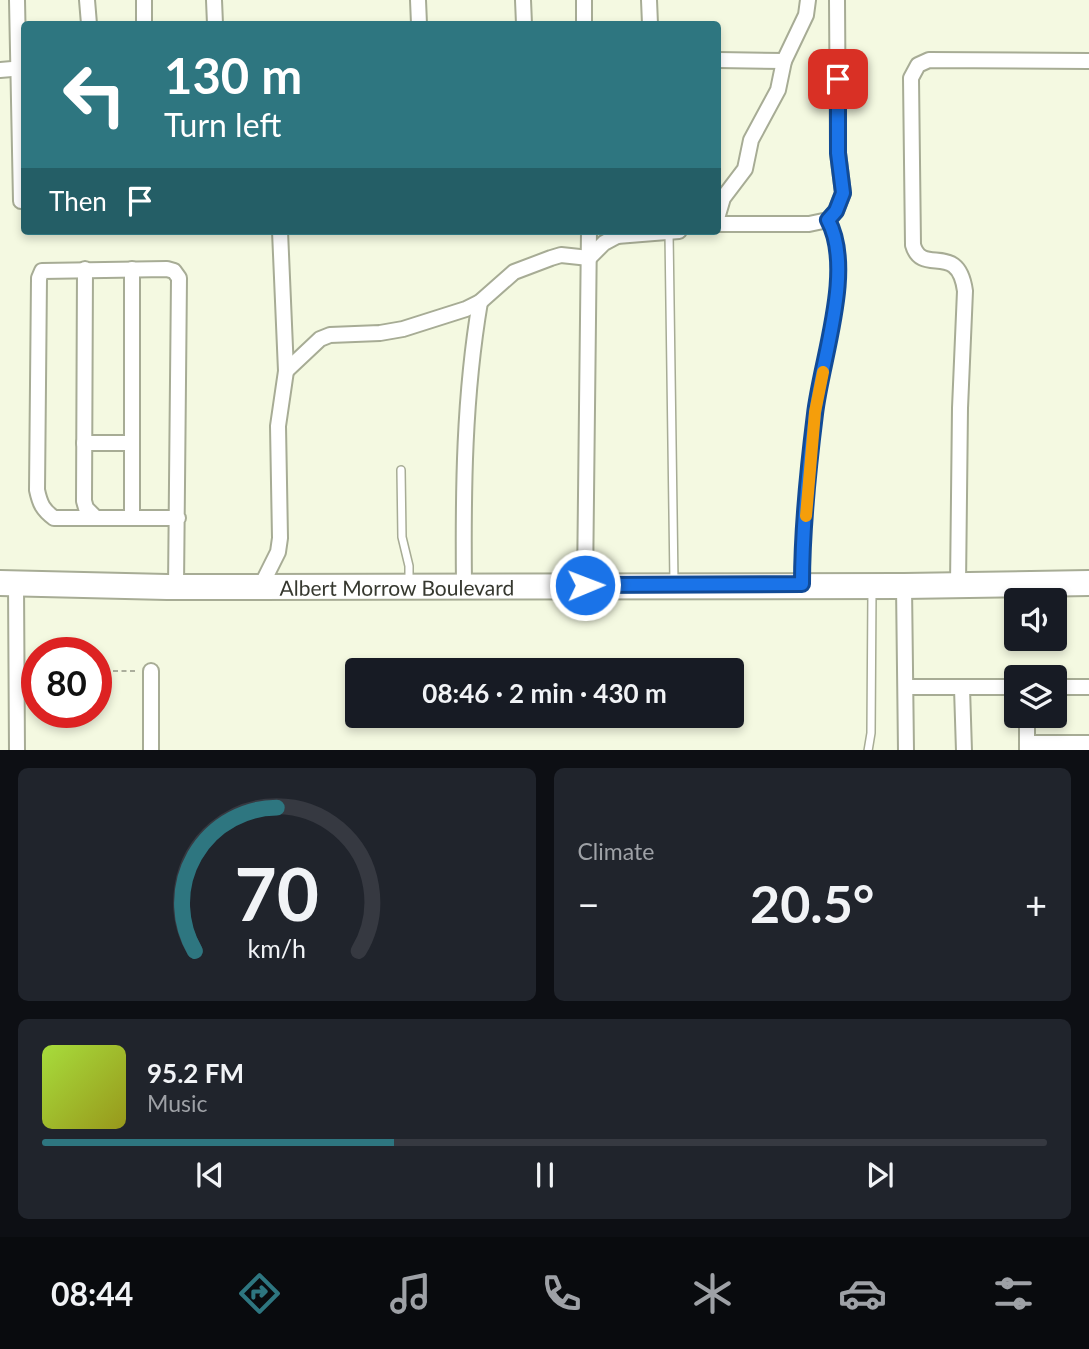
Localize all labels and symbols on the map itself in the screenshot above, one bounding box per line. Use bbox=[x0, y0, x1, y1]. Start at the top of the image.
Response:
pin bbox=[808, 49, 868, 109]
position arrow bbox=[548, 548, 622, 622]
street label: Albert Morrow Boulevard bbox=[280, 574, 514, 599]
speed limit sign: 80 bbox=[21, 637, 112, 728]

